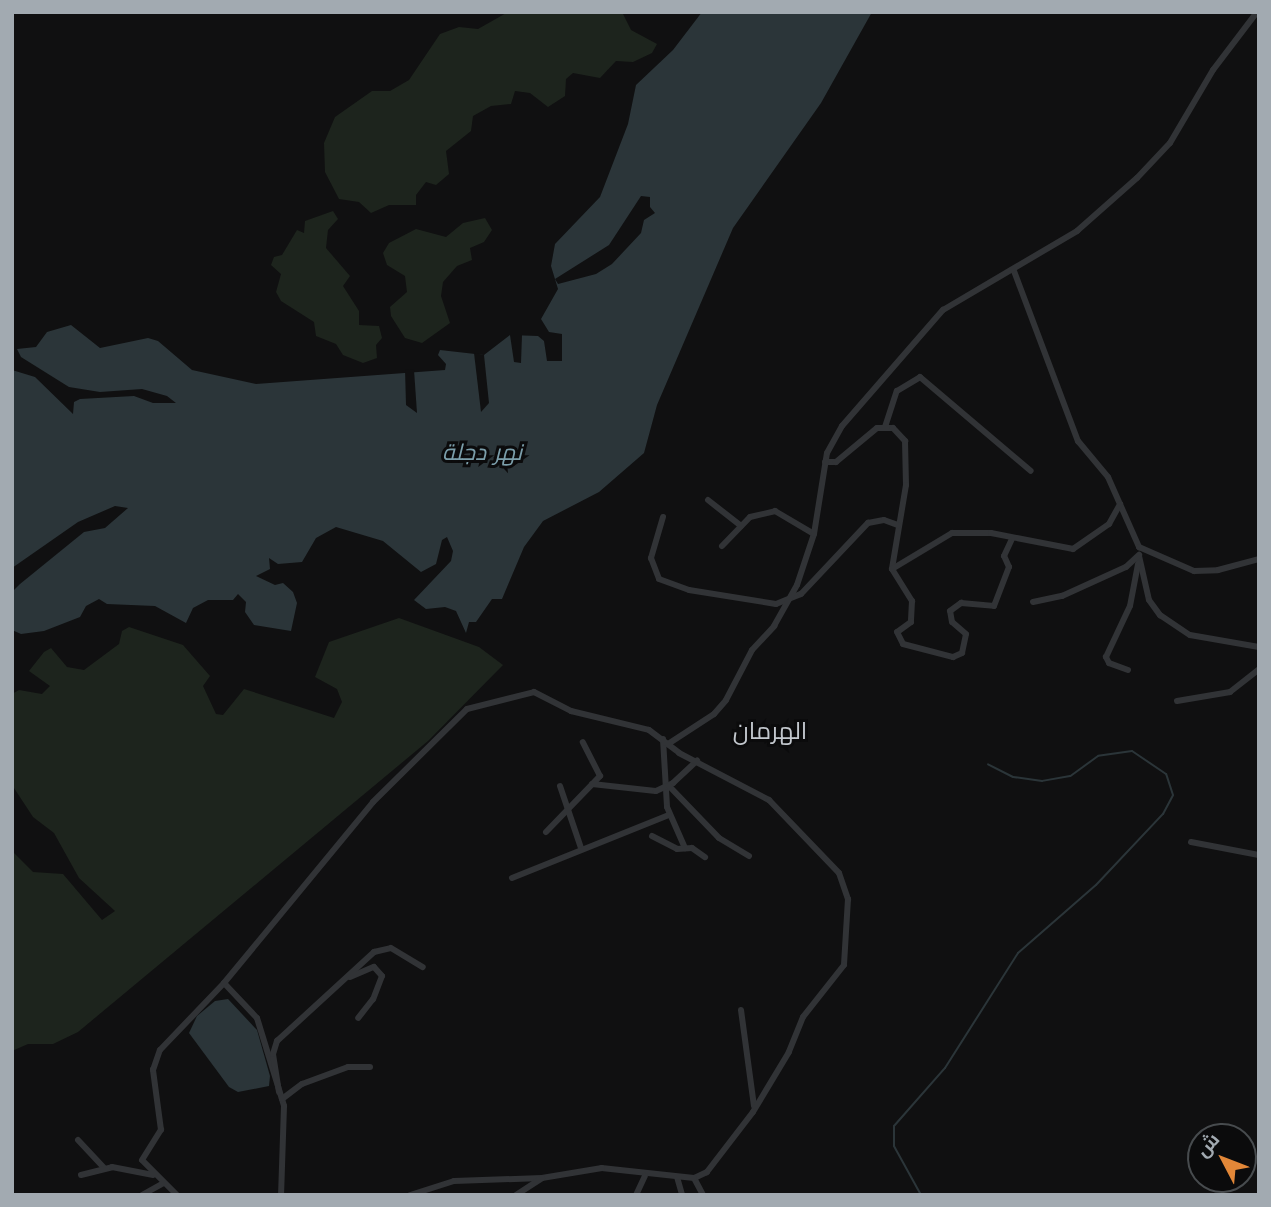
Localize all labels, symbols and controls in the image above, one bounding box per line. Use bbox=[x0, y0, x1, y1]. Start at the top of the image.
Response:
water label: نهر دجلة bbox=[442, 439, 522, 467]
district label: الهرمان bbox=[733, 718, 807, 746]
north arrow bbox=[1187, 1123, 1257, 1193]
text: ش bbox=[1191, 1128, 1224, 1162]

